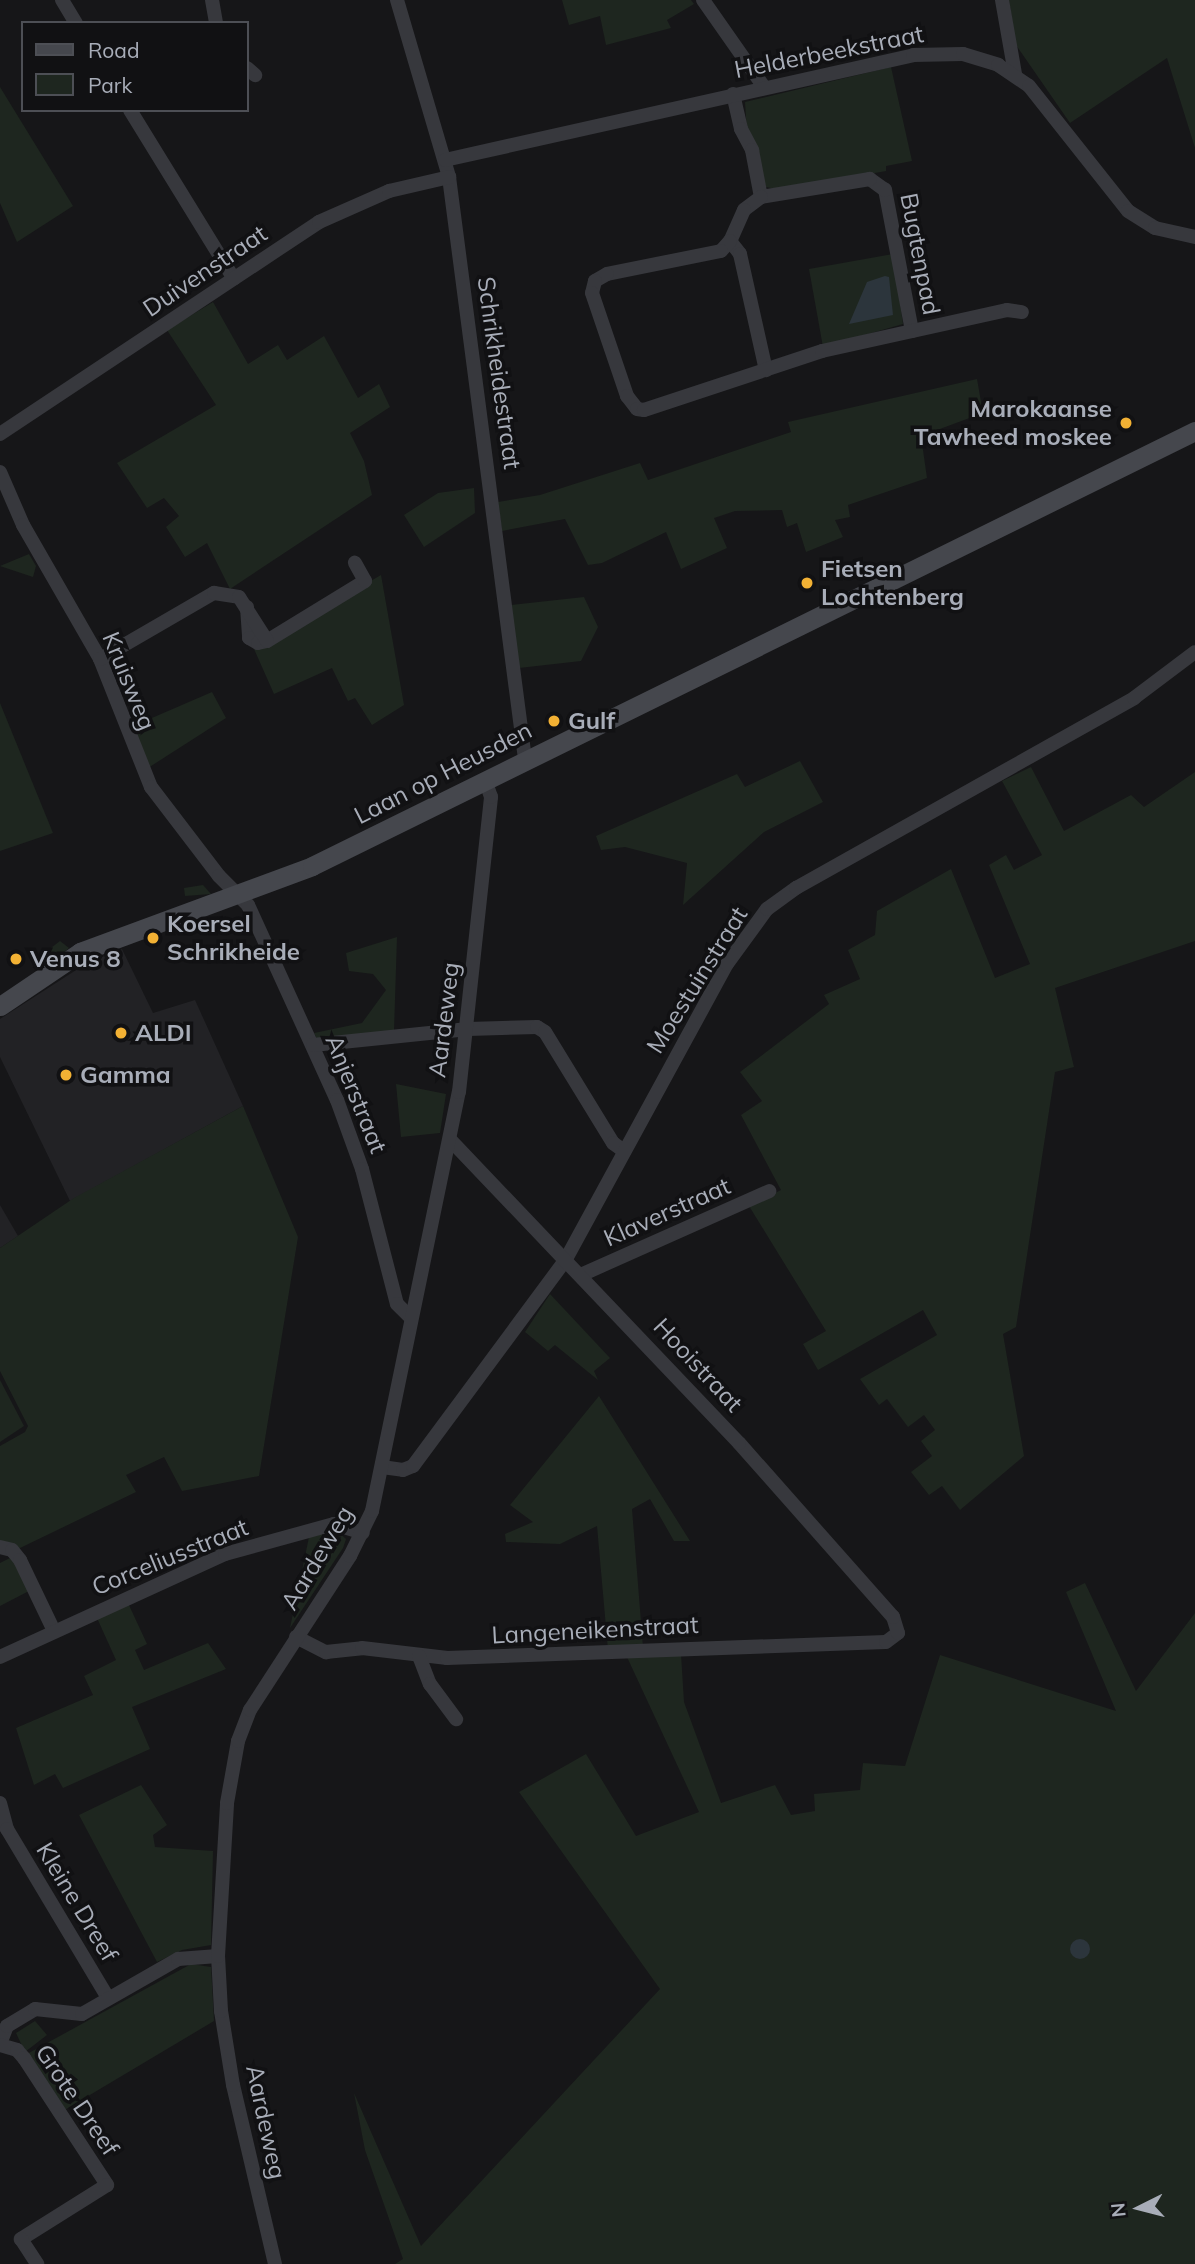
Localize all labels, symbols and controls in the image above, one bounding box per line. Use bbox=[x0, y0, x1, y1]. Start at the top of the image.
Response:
street label: Helderbeekstraat bbox=[732, 20, 926, 84]
legend bbox=[21, 21, 248, 112]
text: Road bbox=[88, 37, 139, 63]
text: Park bbox=[88, 72, 132, 98]
street label: Bugtenpad bbox=[894, 191, 946, 317]
street label: Duivenstraat bbox=[138, 219, 272, 323]
street label: Schrikheidestraat bbox=[471, 275, 527, 471]
place label: Marokaanse Tawheed moskee bbox=[914, 395, 1112, 451]
marker: Marokaanse Tawheed moskee bbox=[1118, 415, 1134, 431]
place label: Fietsen Lochtenberg bbox=[821, 555, 964, 611]
marker: Fietsen Lochtenberg bbox=[799, 575, 815, 591]
street label: Kruisweg bbox=[96, 628, 162, 734]
place label: Gulf bbox=[568, 707, 615, 735]
marker: Gulf bbox=[546, 713, 562, 729]
street label: Laan op Heusden bbox=[349, 716, 537, 830]
street label: Moestuinstraat bbox=[641, 901, 753, 1059]
place label: Koersel Schrikheide bbox=[167, 910, 300, 966]
marker: Koersel Schrikheide bbox=[145, 930, 161, 946]
place label: Venus 8 bbox=[30, 945, 121, 973]
marker: Venus 8 bbox=[8, 951, 24, 967]
street label: Aardeweg bbox=[423, 961, 465, 1079]
place label: ALDI bbox=[135, 1019, 192, 1047]
marker: ALDI bbox=[113, 1025, 129, 1041]
street label: Anjerstraat bbox=[319, 1031, 393, 1157]
place label: Gamma bbox=[80, 1061, 171, 1089]
marker: Gamma bbox=[58, 1067, 74, 1083]
street label: Klaverstraat bbox=[599, 1171, 735, 1253]
street label: Hooistraat bbox=[647, 1312, 749, 1418]
street label: Aardeweg bbox=[275, 1501, 359, 1615]
street label: Corceliusstraat bbox=[88, 1513, 252, 1601]
street label: Langeneikenstraat bbox=[491, 1610, 699, 1650]
street label: Kleine Dreef bbox=[30, 1837, 124, 1967]
street label: Grote Dreef bbox=[29, 2039, 125, 2161]
street label: Aardeweg bbox=[240, 2062, 292, 2182]
north arrow bbox=[1104, 2173, 1174, 2243]
text: N bbox=[1105, 2202, 1131, 2219]

